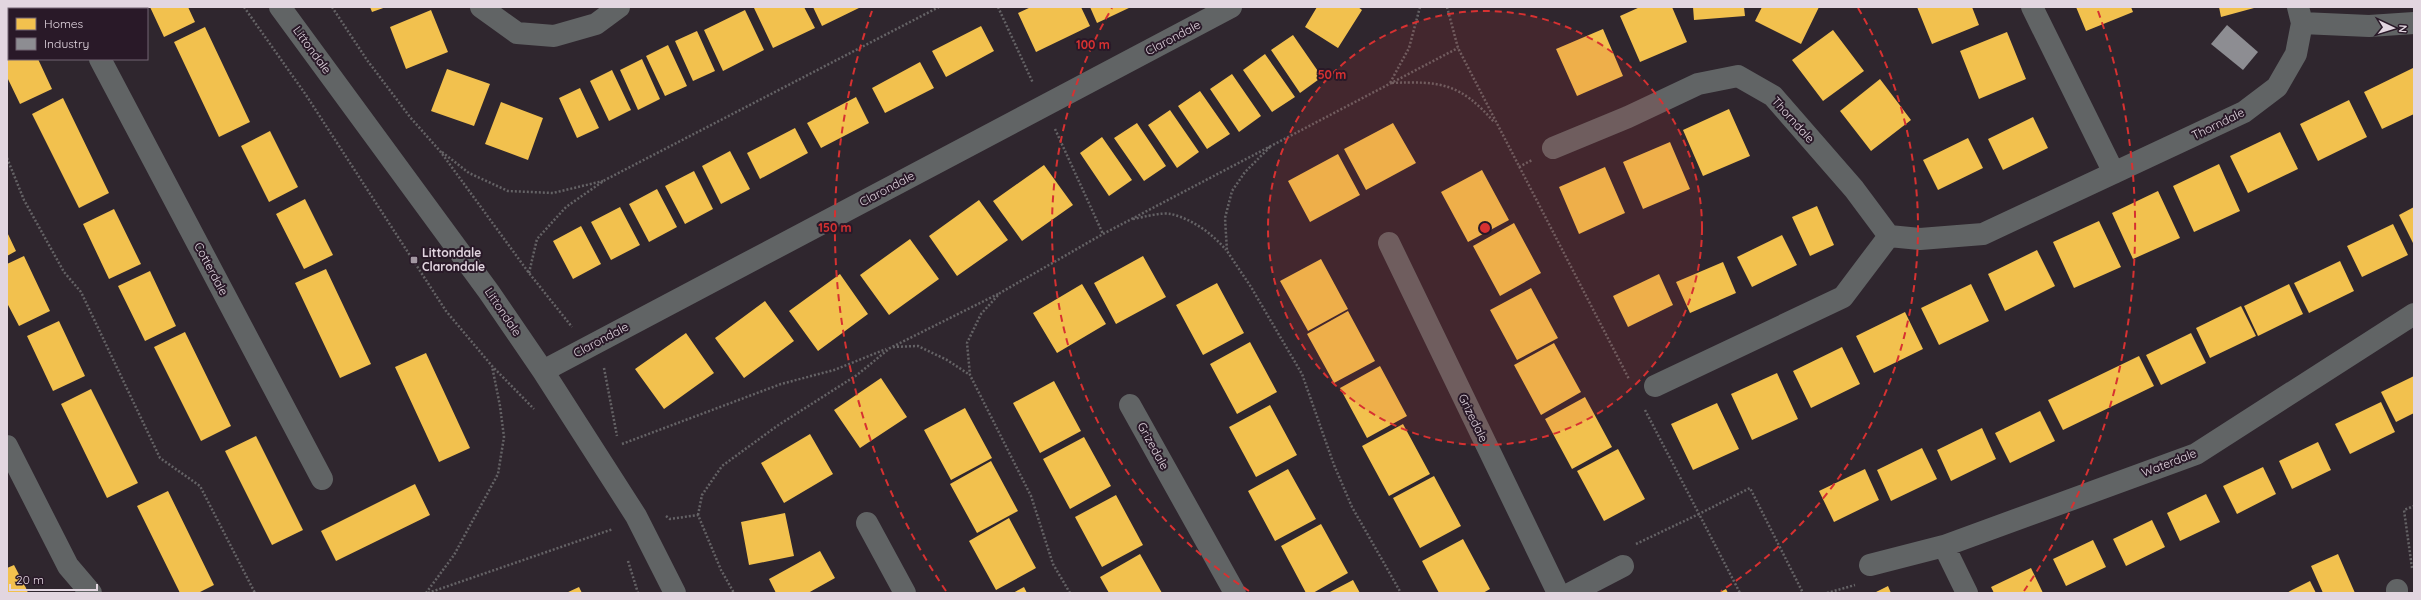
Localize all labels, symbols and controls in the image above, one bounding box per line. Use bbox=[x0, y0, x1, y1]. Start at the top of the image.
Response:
legend bbox=[8, 8, 148, 60]
north arrow bbox=[2373, 8, 2413, 48]
text: Homes bbox=[44, 16, 84, 31]
street label: Clarondale bbox=[1143, 17, 1203, 58]
street label: Littondale bbox=[290, 23, 335, 77]
text: N bbox=[2396, 24, 2410, 33]
text: Industry bbox=[44, 36, 89, 51]
text: 100 m bbox=[1076, 37, 1110, 52]
text: 50 m bbox=[1318, 67, 1346, 82]
street label: Thorndale bbox=[1769, 94, 1818, 146]
street label: Thorndale bbox=[2189, 104, 2247, 143]
street label: Clarondale bbox=[857, 168, 917, 209]
text: 150 m bbox=[818, 220, 852, 235]
centre of rings bbox=[1478, 221, 1492, 235]
street label: Cotterdale bbox=[191, 240, 232, 298]
place label: Littondale Clarondale bbox=[422, 245, 485, 274]
marker: Littondale Clarondale bbox=[409, 255, 419, 265]
street label: Littondale bbox=[482, 285, 525, 339]
street label: Clarondale bbox=[571, 319, 631, 360]
street label: Grizedale bbox=[1455, 391, 1492, 445]
street label: Grizedale bbox=[1134, 419, 1173, 472]
street label: Waterdale bbox=[2139, 445, 2199, 480]
scale bar bbox=[10, 566, 97, 592]
text: 20 m bbox=[16, 572, 44, 587]

